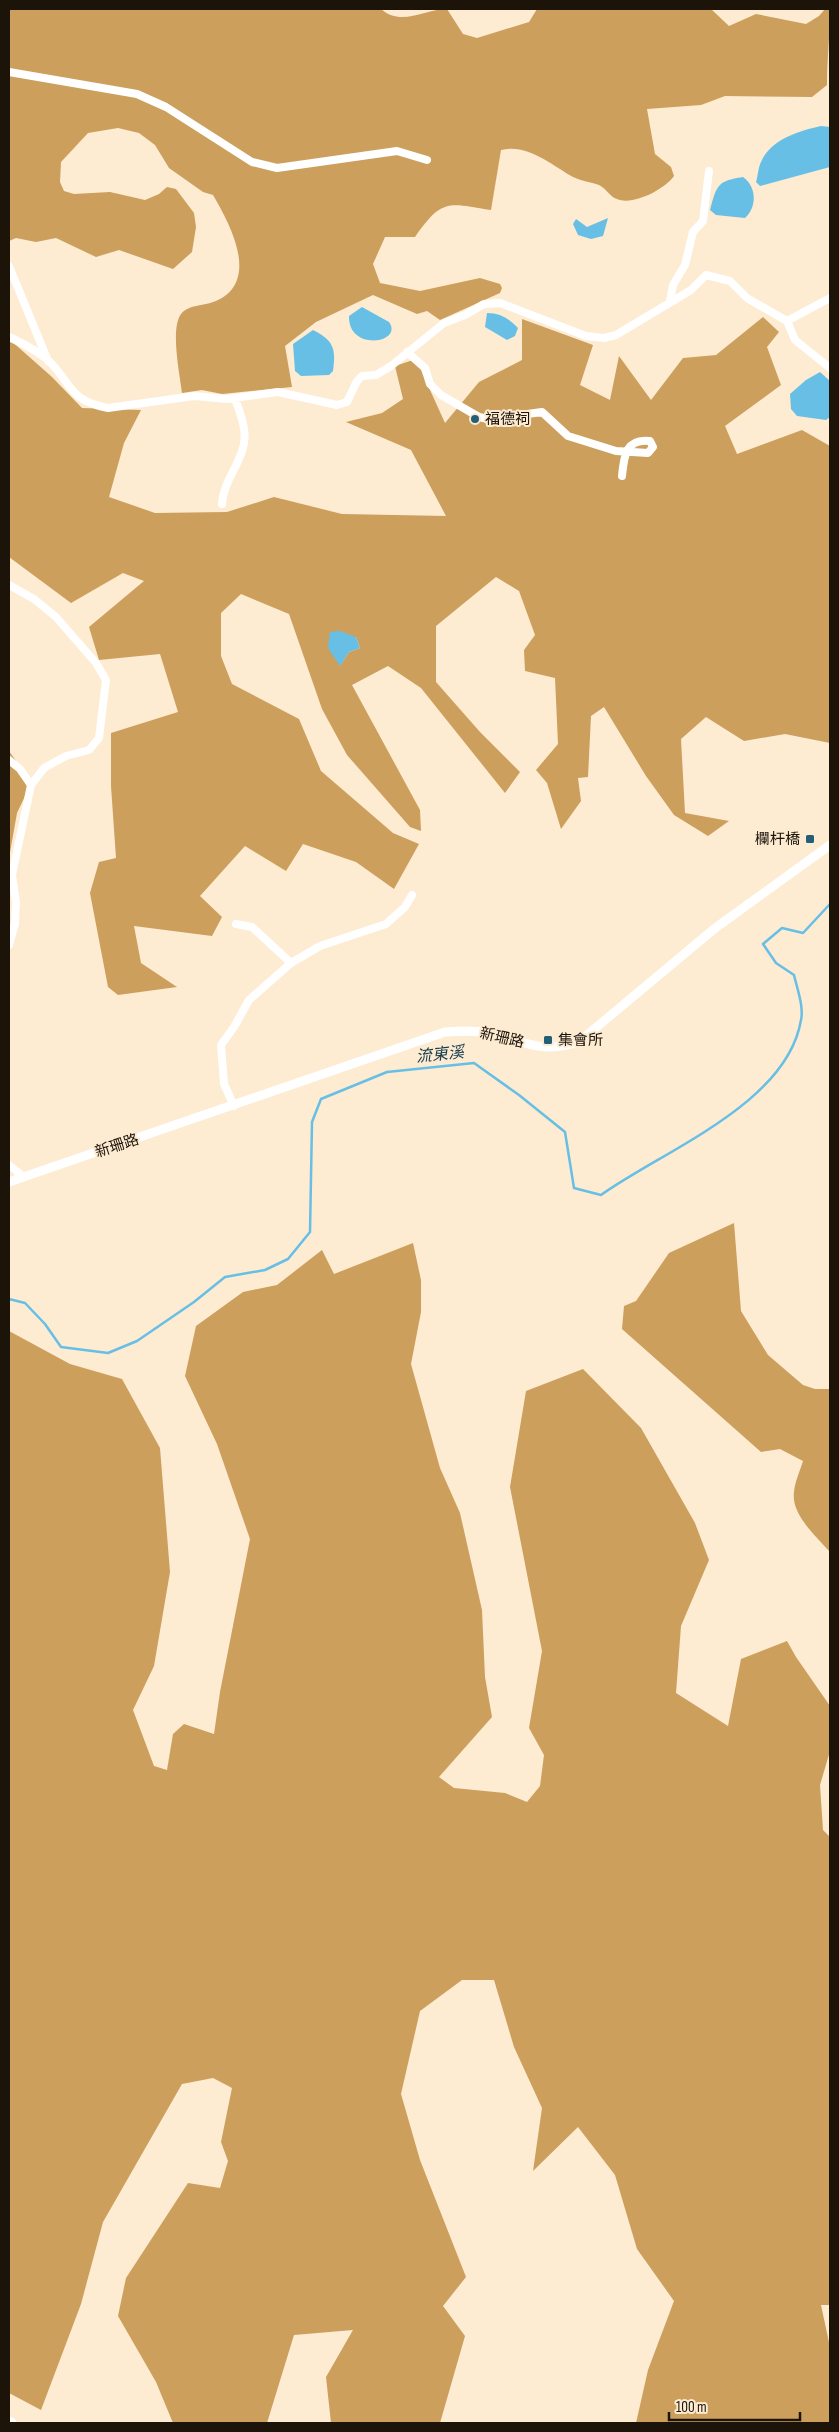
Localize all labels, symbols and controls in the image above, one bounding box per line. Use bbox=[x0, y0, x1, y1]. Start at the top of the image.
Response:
place label: 福德祠 bbox=[485, 410, 530, 429]
marker: 福德祠 bbox=[469, 413, 481, 425]
place label: 欄杆橋 bbox=[755, 830, 800, 849]
marker: 欄杆橋 bbox=[804, 833, 816, 845]
street label: 新珊路 bbox=[478, 1024, 526, 1052]
place label: 集會所 bbox=[558, 1031, 603, 1050]
marker: 集會所 bbox=[542, 1034, 554, 1046]
water label: 流東溪 bbox=[415, 1043, 467, 1067]
street label: 新珊路 bbox=[93, 1130, 141, 1162]
scale bar bbox=[669, 2390, 800, 2422]
text: 100 m bbox=[676, 2398, 707, 2417]

